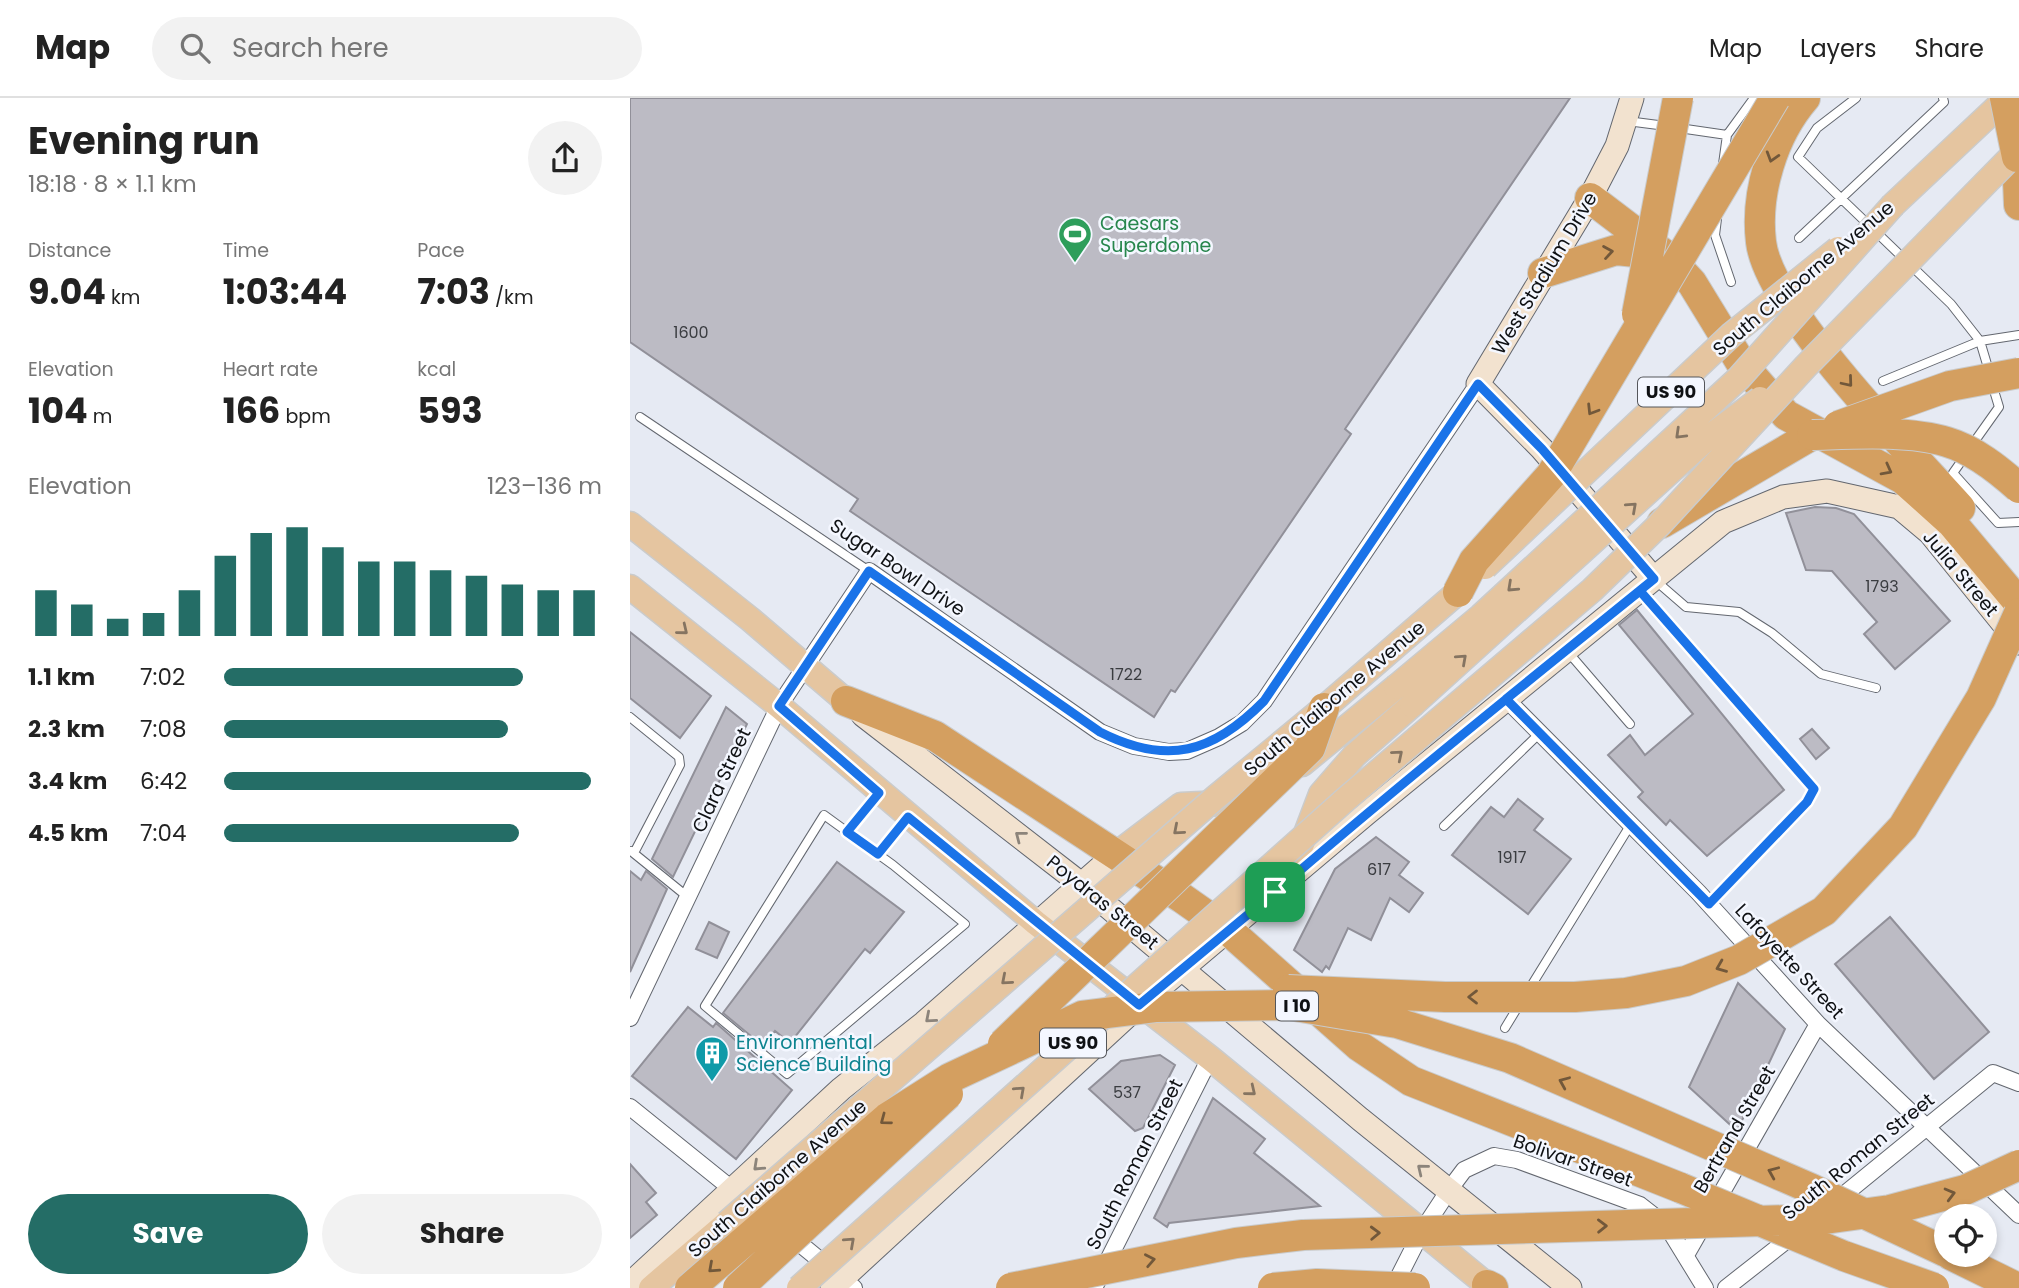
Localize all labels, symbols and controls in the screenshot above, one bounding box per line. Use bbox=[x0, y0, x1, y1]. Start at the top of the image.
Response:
search box bbox=[152, 17, 642, 80]
text: Map bbox=[35, 24, 110, 71]
icon: search bbox=[176, 29, 214, 67]
text: Search here bbox=[232, 30, 389, 66]
text: Map bbox=[1709, 32, 1762, 65]
text: Layers bbox=[1800, 32, 1876, 65]
text: Share bbox=[1914, 32, 1984, 65]
text: Evening run bbox=[28, 114, 260, 167]
button: share bbox=[528, 121, 602, 195]
one-way arrow bbox=[1765, 151, 1780, 163]
text: 18:18 · 8 × 1.1 km bbox=[28, 168, 197, 200]
street label: West Stadium Drive bbox=[1485, 187, 1604, 360]
street label: South Claiborne Avenue bbox=[1707, 194, 1900, 362]
place label: Caesars Superdome bbox=[1100, 210, 1211, 259]
sports icon: Caesars Superdome bbox=[1056, 215, 1094, 264]
text: Distance bbox=[28, 237, 111, 264]
text: Time bbox=[223, 237, 269, 264]
text: Pace bbox=[417, 237, 465, 264]
one-way arrow bbox=[1602, 245, 1614, 260]
text: 9.04 bbox=[28, 267, 106, 316]
text: 1:03:44 bbox=[223, 267, 347, 316]
text: 7:03 bbox=[417, 267, 490, 316]
text: km bbox=[106, 284, 140, 311]
text: /km bbox=[490, 284, 533, 311]
house number: 1600 bbox=[673, 321, 709, 344]
text: Elevation bbox=[28, 356, 114, 383]
text: Heart rate bbox=[223, 356, 318, 383]
text: kcal bbox=[417, 356, 456, 383]
one-way arrow bbox=[1839, 374, 1852, 386]
road number: US 90 bbox=[1638, 378, 1704, 406]
text: 104 bbox=[28, 386, 88, 435]
text: 166 bbox=[223, 386, 280, 435]
text: 593 bbox=[417, 386, 483, 435]
one-way arrow bbox=[1587, 402, 1600, 415]
text: m bbox=[88, 403, 112, 430]
text: bpm bbox=[280, 403, 331, 430]
one-way arrow bbox=[1675, 426, 1688, 439]
one-way arrow bbox=[1880, 462, 1893, 476]
text: Elevation bbox=[28, 470, 132, 502]
text: 123–136 m bbox=[487, 470, 602, 502]
one-way arrow bbox=[1624, 503, 1637, 515]
street label: Sugar Bowl Drive bbox=[825, 512, 971, 623]
street label: Julia Street bbox=[1916, 524, 2005, 622]
house number: 1793 bbox=[1865, 575, 1899, 598]
one-way arrow bbox=[1507, 579, 1520, 592]
street label: South Claiborne Avenue bbox=[1238, 614, 1431, 782]
one-way arrow bbox=[676, 621, 688, 634]
one-way arrow bbox=[1454, 654, 1467, 667]
text: 1.1 km bbox=[28, 661, 95, 693]
text: 7:02 bbox=[140, 661, 185, 693]
house number: 1722 bbox=[1110, 663, 1142, 686]
text: 2.3 km bbox=[28, 713, 105, 745]
text: 7:08 bbox=[140, 713, 186, 745]
street label: Clara Street bbox=[685, 723, 758, 837]
one-way arrow bbox=[1390, 751, 1403, 763]
text: 3.4 km bbox=[28, 765, 107, 797]
text: 6:42 bbox=[140, 765, 187, 797]
text: 4.5 km bbox=[28, 817, 108, 849]
text: 7:04 bbox=[140, 817, 186, 849]
one-way arrow bbox=[1173, 822, 1186, 834]
one-way arrow bbox=[1015, 832, 1028, 845]
house number: 1917 bbox=[1497, 846, 1527, 869]
street label: Poydras Street bbox=[1041, 849, 1165, 956]
house number: 617 bbox=[1367, 858, 1391, 881]
pin bbox=[1245, 862, 1305, 922]
icon: arrive bbox=[1256, 873, 1294, 911]
street label: Lafayette Street bbox=[1729, 898, 1850, 1025]
one-way arrow bbox=[1715, 959, 1728, 973]
one-way arrow bbox=[1001, 972, 1014, 984]
one-way arrow bbox=[1467, 989, 1478, 1005]
road number: I 10 bbox=[1276, 992, 1318, 1021]
one-way arrow bbox=[925, 1010, 938, 1022]
road number: US 90 bbox=[1040, 1028, 1106, 1058]
place label: Environmental Science Building bbox=[736, 1029, 891, 1078]
building icon: Environmental Science Building bbox=[693, 1034, 731, 1083]
street label: Bertrand Street bbox=[1687, 1060, 1782, 1198]
street label: South Roman Street bbox=[1080, 1074, 1189, 1254]
one-way arrow bbox=[1559, 1076, 1571, 1090]
house number: 537 bbox=[1113, 1081, 1141, 1104]
one-way arrow bbox=[1244, 1083, 1256, 1096]
street label: South Roman Street bbox=[1777, 1086, 1940, 1226]
one-way arrow bbox=[1011, 1087, 1024, 1099]
street label: South Claiborne Avenue bbox=[682, 1093, 873, 1264]
one-way arrow bbox=[880, 1111, 893, 1124]
street label: Bolivar Street bbox=[1510, 1127, 1636, 1194]
one-way arrow bbox=[753, 1158, 766, 1171]
one-way arrow bbox=[1417, 1164, 1429, 1177]
one-way arrow bbox=[1768, 1166, 1780, 1180]
one-way arrow bbox=[1943, 1188, 1955, 1202]
button: Save bbox=[28, 1194, 308, 1274]
button: Share bbox=[322, 1194, 602, 1274]
map controls bbox=[1934, 1204, 1997, 1267]
button: locate bbox=[1934, 1204, 1997, 1267]
one-way arrow bbox=[1597, 1219, 1608, 1234]
one-way arrow bbox=[1370, 1225, 1381, 1240]
one-way arrow bbox=[842, 1238, 855, 1251]
one-way arrow bbox=[1144, 1253, 1156, 1268]
one-way arrow bbox=[708, 1260, 721, 1272]

